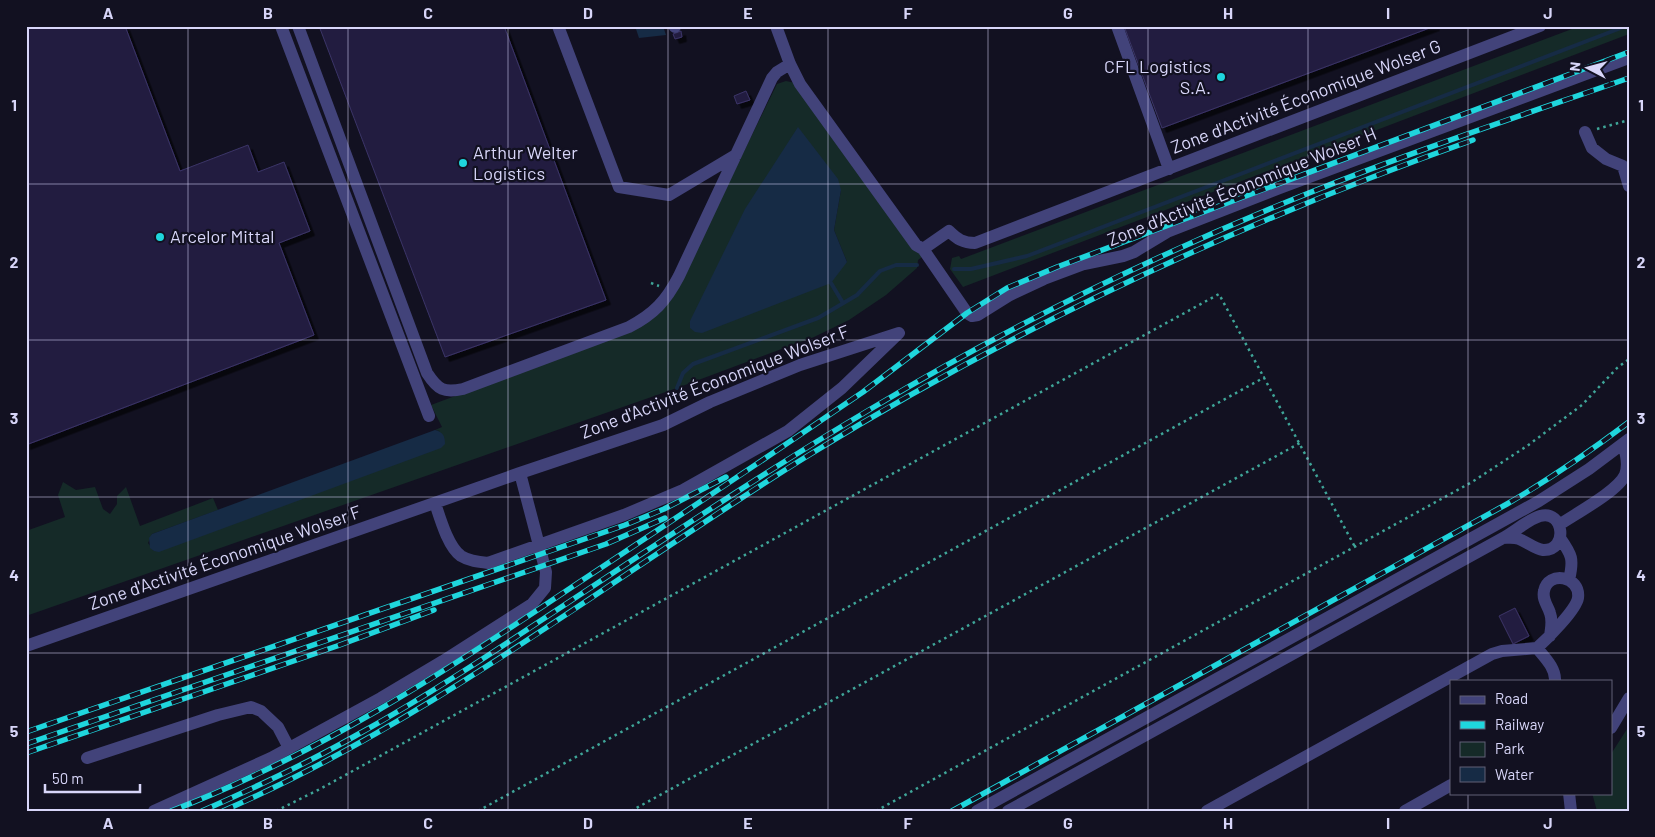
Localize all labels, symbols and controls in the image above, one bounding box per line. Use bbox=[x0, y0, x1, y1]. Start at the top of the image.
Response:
text: A bbox=[103, 3, 114, 22]
text: B bbox=[263, 3, 273, 22]
text: C bbox=[423, 3, 433, 22]
text: D bbox=[583, 3, 593, 22]
text: E bbox=[743, 3, 753, 22]
text: F bbox=[904, 3, 913, 22]
text: G bbox=[1063, 3, 1073, 22]
text: H bbox=[1223, 3, 1233, 22]
text: I bbox=[1386, 3, 1390, 22]
text: J bbox=[1543, 3, 1553, 22]
street label: Zone d'Activité Économique Wolser G bbox=[1168, 34, 1444, 158]
north arrow bbox=[1562, 42, 1612, 92]
place label: CFL Logistics S.A. bbox=[1104, 55, 1211, 98]
text: N bbox=[1566, 61, 1584, 72]
marker: CFL Logistics S.A. bbox=[1215, 71, 1227, 83]
text: 1 bbox=[11, 95, 17, 114]
text: 1 bbox=[1638, 95, 1644, 114]
street label: Zone d'Activité Économique Wolser H bbox=[1104, 122, 1379, 250]
place label: Arthur Welter Logistics bbox=[473, 141, 578, 184]
marker: Arthur Welter Logistics bbox=[457, 157, 469, 169]
place label: Arcelor Mittal bbox=[170, 225, 274, 247]
marker: Arcelor Mittal bbox=[154, 231, 166, 243]
text: 2 bbox=[10, 252, 19, 271]
text: 2 bbox=[1637, 252, 1646, 271]
street label: Zone d'Activité Économique Wolser F bbox=[577, 319, 852, 443]
text: 3 bbox=[10, 408, 18, 427]
text: 3 bbox=[1637, 408, 1645, 427]
street label: Zone d'Activité Économique Wolser F bbox=[86, 500, 364, 614]
text: 4 bbox=[9, 565, 19, 584]
text: 4 bbox=[1636, 565, 1646, 584]
legend bbox=[1450, 680, 1612, 794]
text: Road bbox=[1495, 689, 1528, 707]
text: Railway bbox=[1495, 715, 1544, 733]
text: 5 bbox=[10, 721, 19, 740]
text: 5 bbox=[1637, 721, 1646, 740]
text: Park bbox=[1495, 739, 1525, 757]
scale bar bbox=[45, 762, 140, 794]
text: Water bbox=[1495, 765, 1534, 783]
text: 50 m bbox=[52, 769, 84, 787]
text: A bbox=[103, 813, 114, 832]
text: B bbox=[263, 813, 273, 832]
text: C bbox=[423, 813, 433, 832]
text: D bbox=[583, 813, 593, 832]
text: E bbox=[743, 813, 753, 832]
text: F bbox=[904, 813, 913, 832]
text: G bbox=[1063, 813, 1073, 832]
text: H bbox=[1223, 813, 1233, 832]
text: I bbox=[1386, 813, 1390, 832]
text: J bbox=[1543, 813, 1553, 832]

